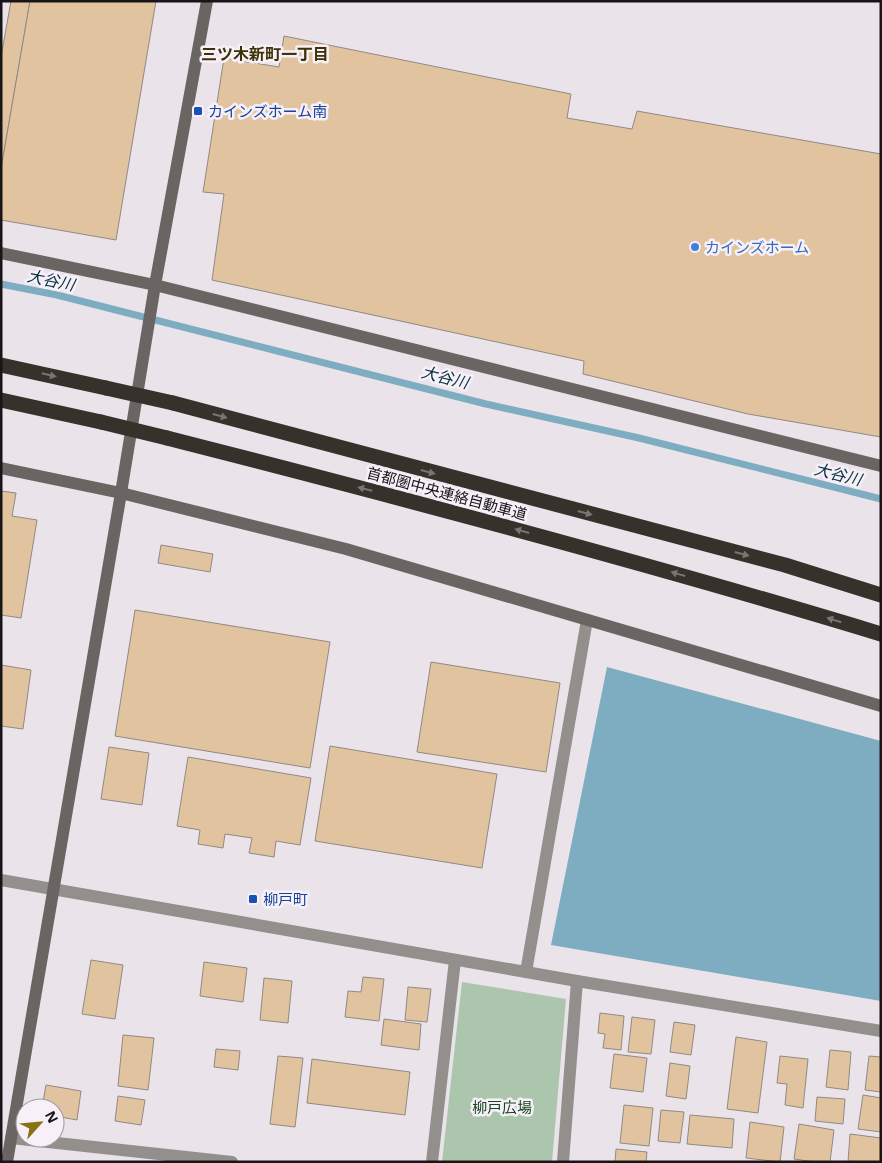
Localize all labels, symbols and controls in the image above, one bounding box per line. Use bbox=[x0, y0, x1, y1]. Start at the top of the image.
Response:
district label: 三ツ木新町一丁目 bbox=[201, 43, 329, 65]
place label: カインズホーム南 bbox=[208, 101, 327, 121]
marker: カインズホーム南 bbox=[192, 105, 204, 117]
place label: カインズホーム bbox=[705, 237, 809, 257]
marker: カインズホーム bbox=[689, 241, 701, 253]
water label: 大谷川 bbox=[25, 264, 79, 296]
water label: 大谷川 bbox=[419, 361, 473, 394]
one-way arrow bbox=[41, 371, 56, 379]
one-way arrow bbox=[212, 412, 228, 420]
water label: 大谷川 bbox=[812, 458, 866, 491]
street label: 首都圏中央連絡自動車道 bbox=[365, 462, 529, 524]
one-way arrow bbox=[420, 468, 435, 476]
one-way arrow bbox=[357, 484, 372, 492]
one-way arrow bbox=[577, 509, 592, 517]
one-way arrow bbox=[514, 526, 529, 534]
one-way arrow bbox=[735, 550, 750, 558]
one-way arrow bbox=[670, 570, 685, 578]
one-way arrow bbox=[826, 615, 841, 623]
place label: 柳戸町 bbox=[263, 889, 308, 909]
marker: 柳戸町 bbox=[247, 893, 259, 905]
park label: 柳戸広場 bbox=[472, 1097, 532, 1117]
north arrow bbox=[15, 1098, 65, 1148]
text: N bbox=[41, 1107, 63, 1126]

